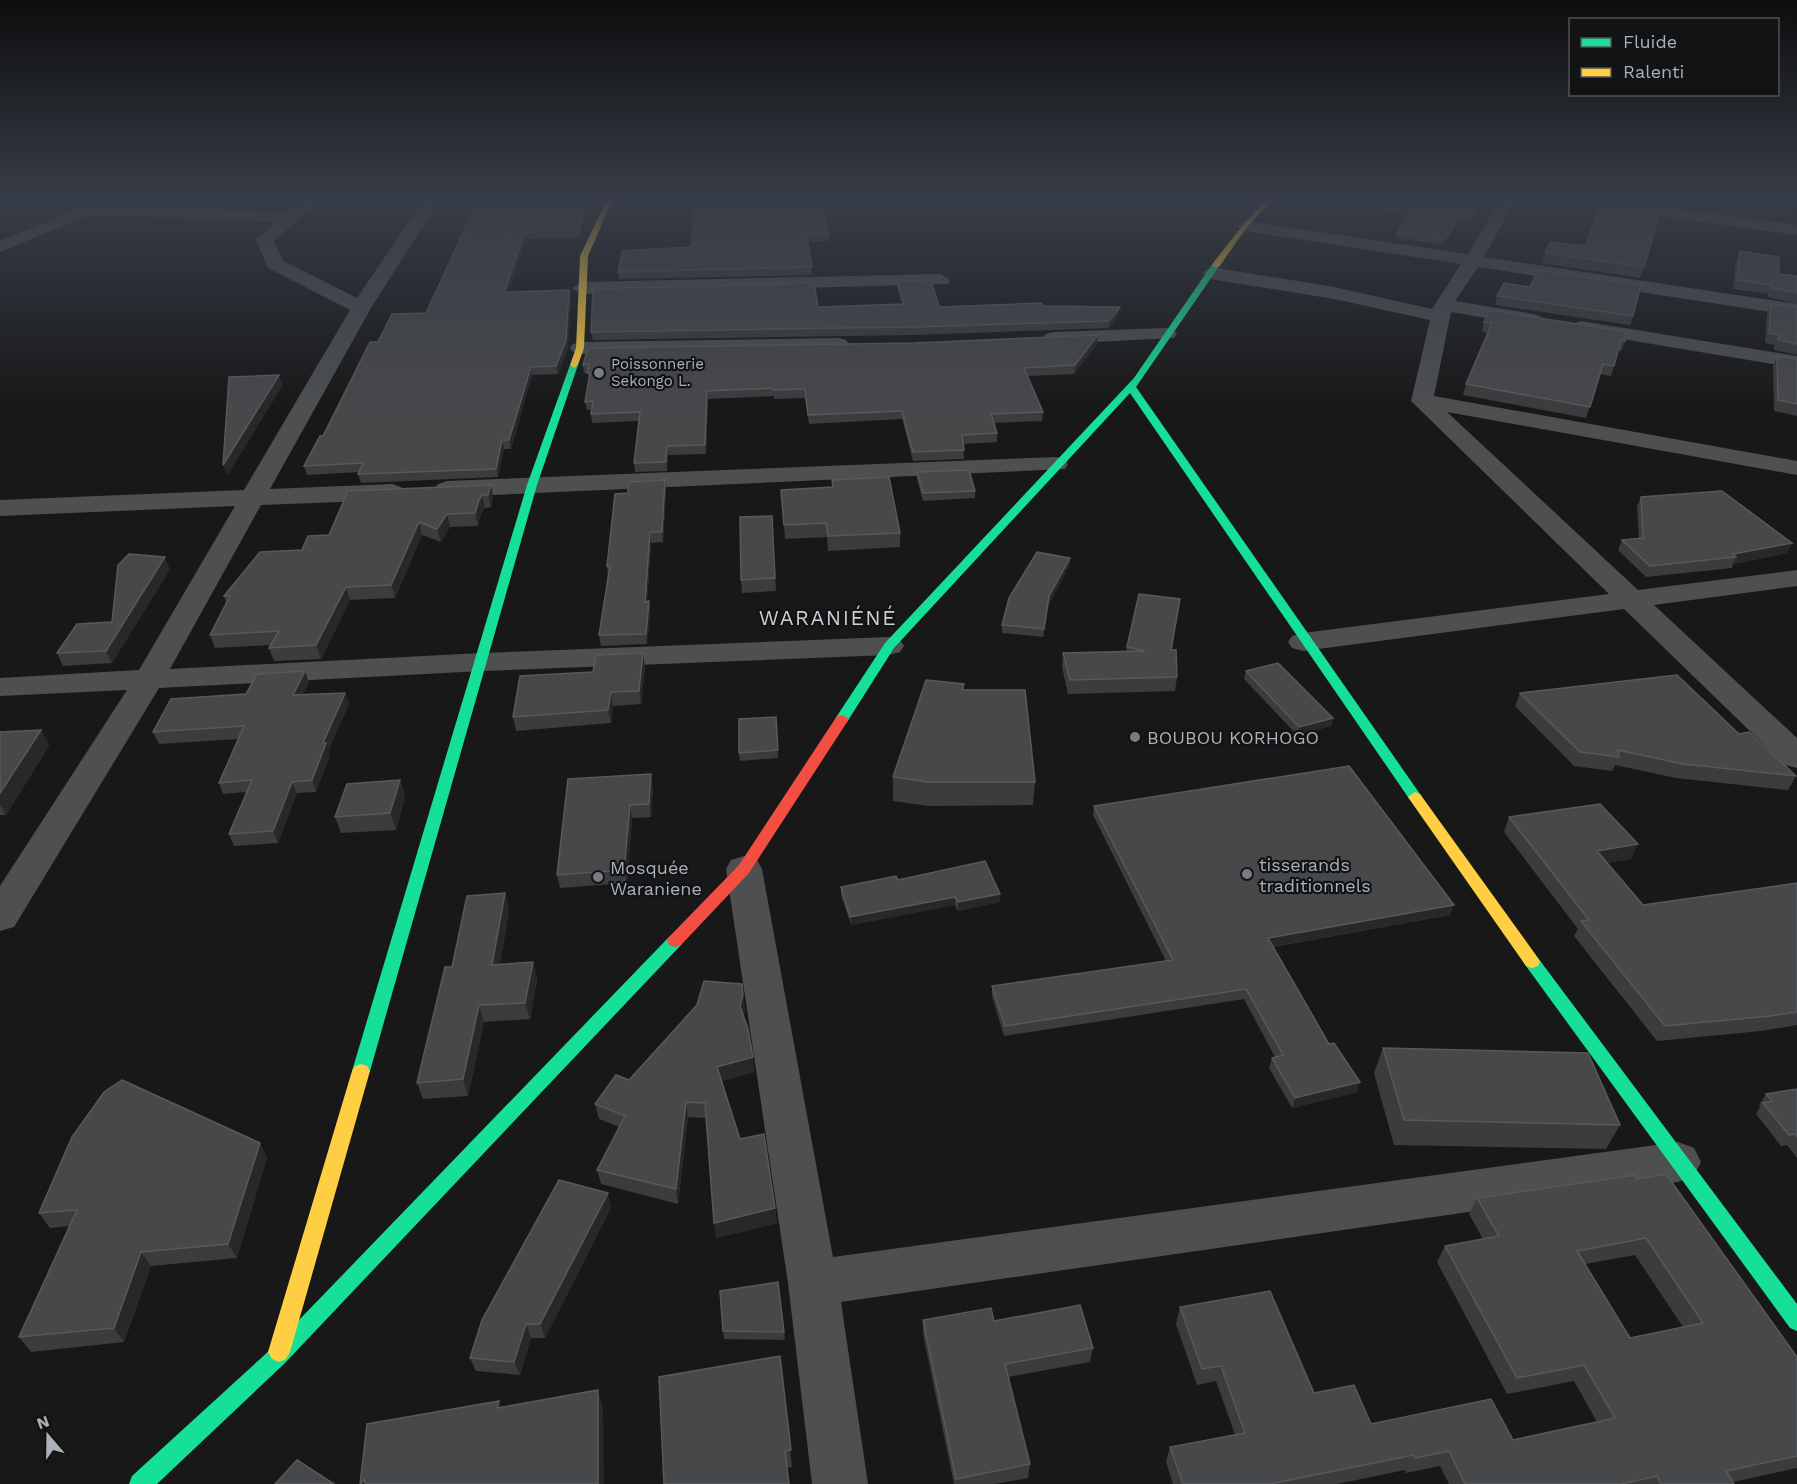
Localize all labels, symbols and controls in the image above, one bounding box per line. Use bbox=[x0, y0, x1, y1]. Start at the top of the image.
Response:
legend bbox=[1569, 18, 1779, 96]
text: Fluide bbox=[1623, 31, 1677, 52]
text: Ralenti bbox=[1623, 61, 1684, 82]
place label: Poissonnerie Sekongo L. bbox=[611, 355, 704, 390]
marker: Poissonnerie Sekongo L. bbox=[592, 366, 606, 380]
district label: WARANIÉNÉ bbox=[759, 605, 897, 630]
place label: BOUBOU KORHOGO bbox=[1147, 727, 1319, 748]
marker: BOUBOU KORHOGO bbox=[1128, 730, 1142, 744]
place label: tisserands traditionnels bbox=[1259, 854, 1371, 896]
place label: Mosquée Waraniene bbox=[610, 857, 702, 899]
marker: tisserands traditionnels bbox=[1240, 867, 1254, 881]
marker: Mosquée Waraniene bbox=[591, 870, 605, 884]
north arrow bbox=[18, 1406, 78, 1466]
text: N bbox=[34, 1411, 52, 1433]

